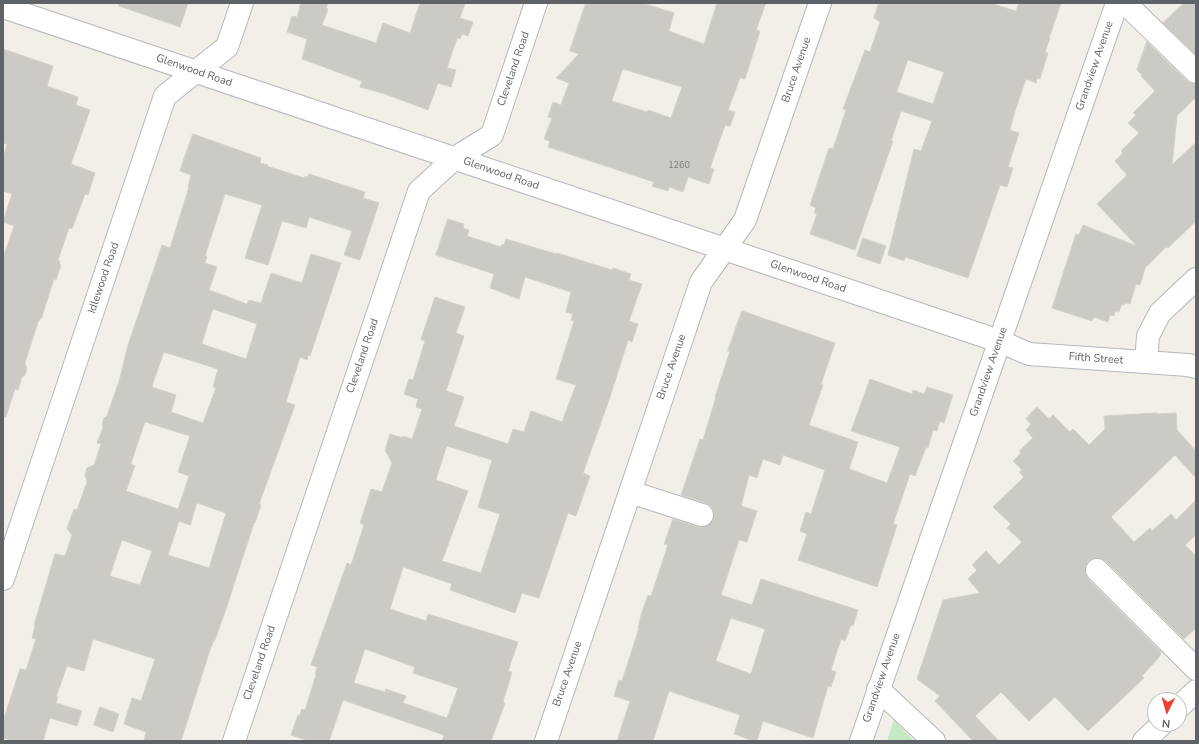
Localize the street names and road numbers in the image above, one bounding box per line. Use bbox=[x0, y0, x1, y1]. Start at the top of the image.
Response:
street label: Grandview Avenue bbox=[1073, 19, 1117, 113]
street label: Cleveland Road bbox=[495, 30, 533, 108]
street label: Bruce Avenue bbox=[780, 35, 814, 105]
street label: Glenwood Road bbox=[154, 52, 234, 90]
street label: Glenwood Road bbox=[461, 155, 541, 193]
street label: Idlewood Road bbox=[86, 241, 122, 315]
street label: Glenwood Road bbox=[768, 258, 848, 296]
street label: Cleveland Road bbox=[344, 317, 382, 395]
street label: Grandview Avenue bbox=[967, 325, 1011, 419]
street label: Bruce Avenue bbox=[655, 332, 689, 402]
street label: Fifth Street bbox=[1068, 351, 1124, 367]
street label: Cleveland Road bbox=[241, 624, 279, 702]
street label: Grandview Avenue bbox=[860, 631, 904, 725]
street label: Bruce Avenue bbox=[551, 639, 585, 709]

